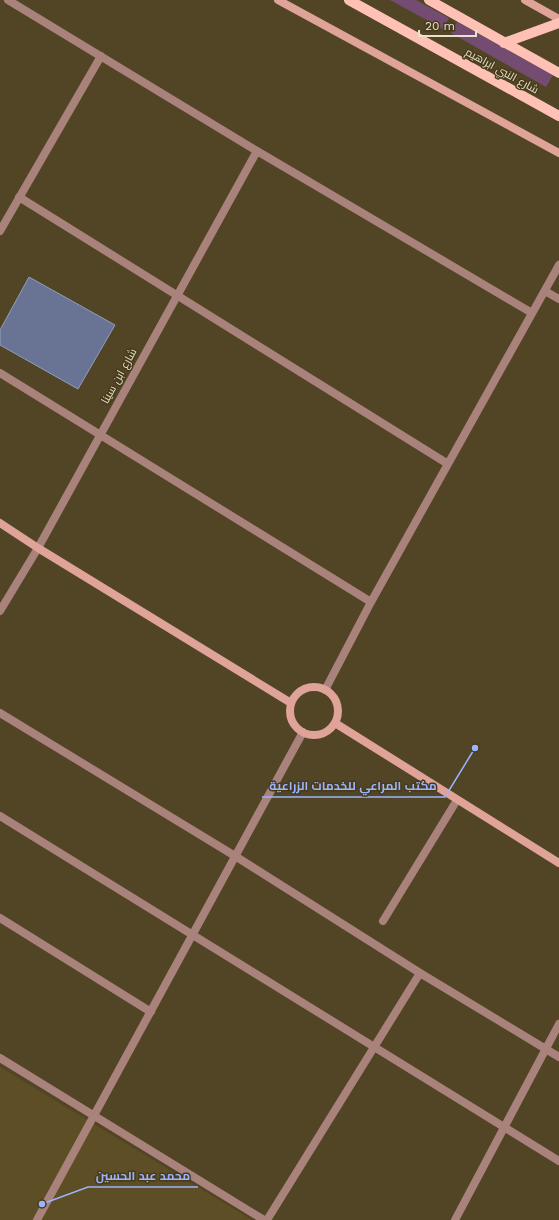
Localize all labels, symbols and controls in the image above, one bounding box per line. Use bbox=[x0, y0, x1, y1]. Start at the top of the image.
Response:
scale bar bbox=[419, 12, 476, 38]
text: 20 m bbox=[425, 19, 455, 33]
street label: شارع النبي ابراهيم bbox=[462, 46, 541, 98]
street label: شارع ابن سينا bbox=[98, 346, 140, 406]
callout: مكتب المراعي للخدمات الزراعية bbox=[262, 773, 445, 797]
text: مكتب المراعي للخدمات الزراعية bbox=[269, 779, 437, 796]
callout: محمد عبد الحسين bbox=[88, 1163, 198, 1187]
text: محمد عبد الحسين bbox=[96, 1169, 190, 1184]

